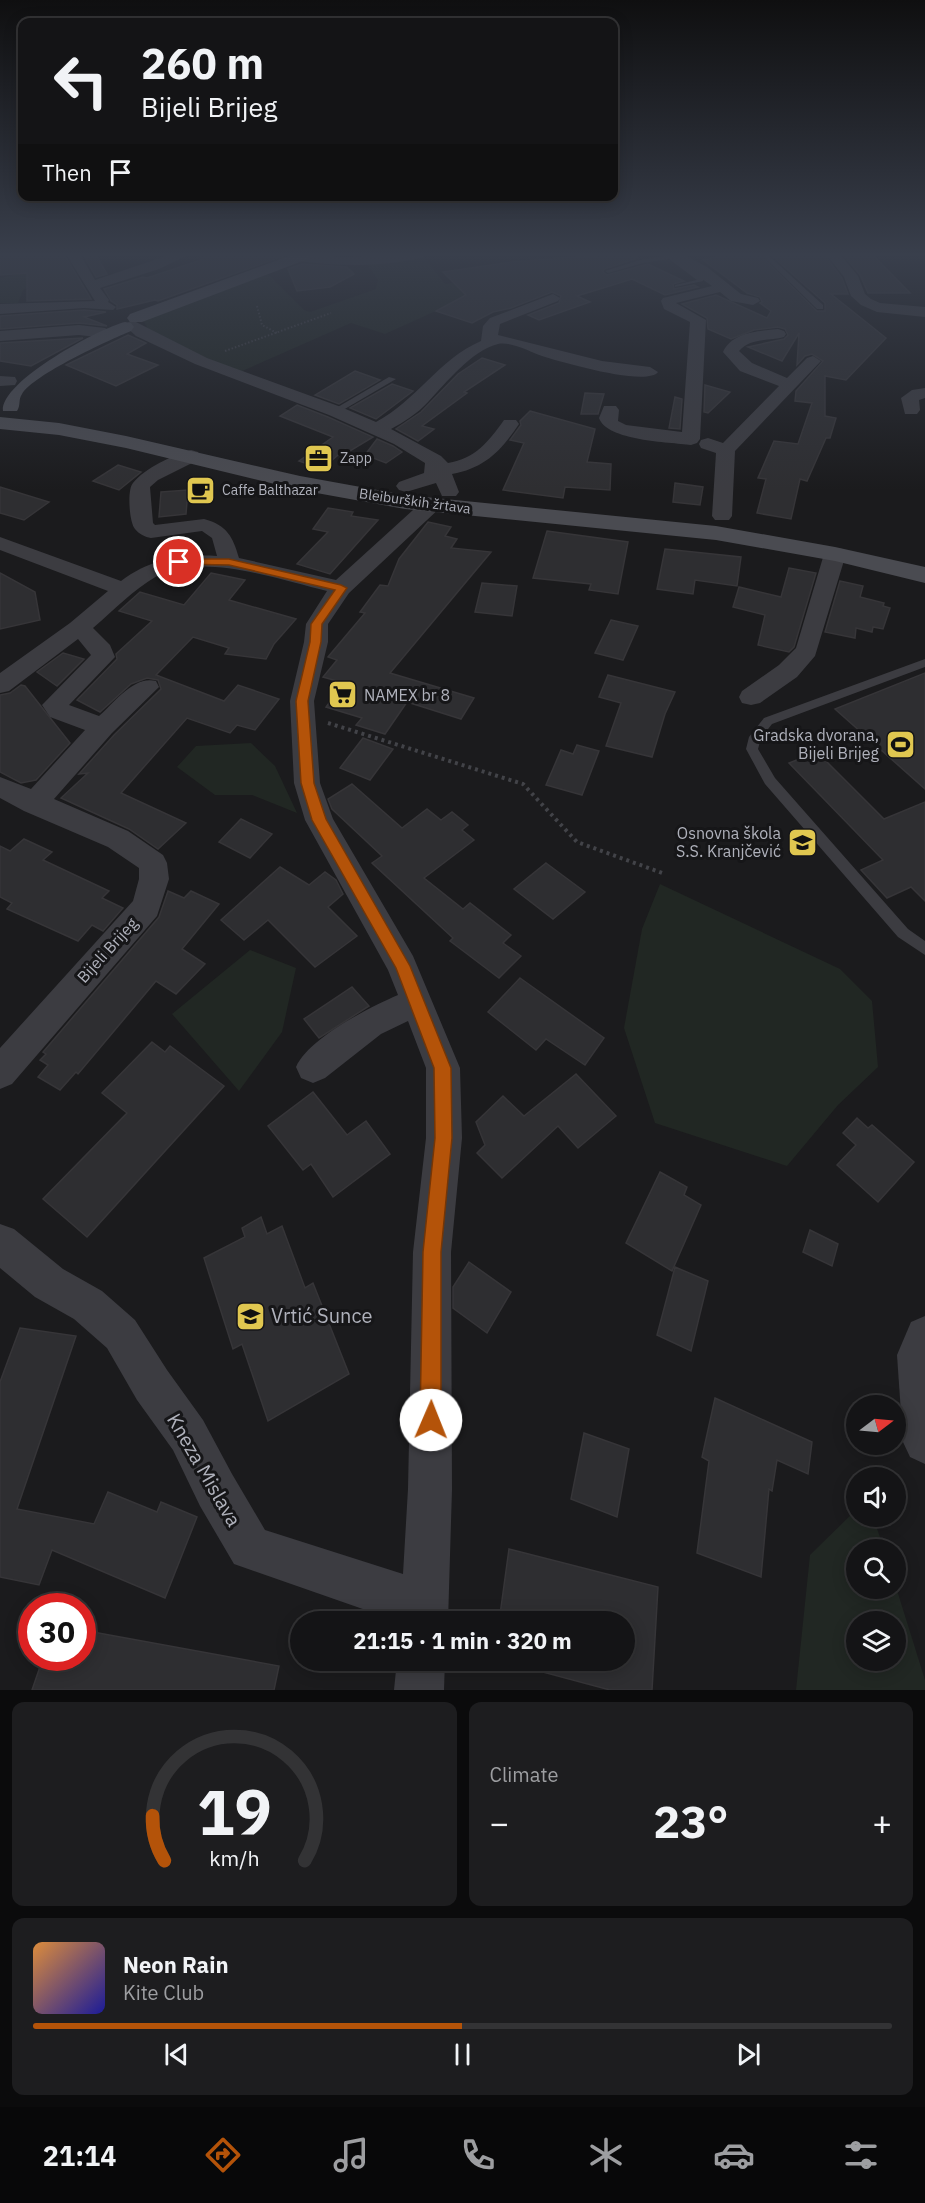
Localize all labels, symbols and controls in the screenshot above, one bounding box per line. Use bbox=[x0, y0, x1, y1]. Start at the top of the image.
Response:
text: 260 m bbox=[141, 36, 264, 91]
icon: left bbox=[42, 42, 120, 120]
text: Bijeli Brijeg bbox=[141, 89, 278, 124]
icon: arrive bbox=[104, 156, 137, 189]
text: Then bbox=[42, 158, 92, 187]
office icon: Zapp bbox=[303, 442, 335, 474]
place label: Zapp bbox=[340, 449, 372, 467]
cafe icon: Caffe Balthazar bbox=[185, 474, 217, 506]
place label: Caffe Balthazar bbox=[222, 481, 318, 499]
street label: Bleiburških žrtava bbox=[358, 484, 472, 518]
pin bbox=[153, 536, 204, 587]
icon: arrive bbox=[162, 545, 195, 578]
supermarket icon: NAMEX br 8 bbox=[327, 679, 359, 711]
place label: NAMEX br 8 bbox=[364, 685, 450, 705]
place label: Gradska dvorana, Bijeli Brijeg bbox=[753, 725, 880, 763]
sports icon: Gradska dvorana, Bijeli Brijeg bbox=[884, 728, 916, 760]
place label: Osnovna škola S.S. Kranjčević bbox=[676, 823, 781, 861]
school or university icon: Osnovna škola S.S. Kranjčević bbox=[786, 826, 818, 858]
street label: Bijeli Brijeg bbox=[72, 913, 142, 987]
school or university icon: Vrtić Sunce bbox=[234, 1300, 266, 1332]
place label: Vrtić Sunce bbox=[271, 1302, 372, 1329]
position arrow bbox=[399, 1388, 463, 1452]
north arrow bbox=[846, 1395, 906, 1455]
map controls bbox=[846, 1395, 906, 1671]
street label: Kneza Mislava bbox=[161, 1408, 248, 1532]
button: sound bbox=[846, 1467, 906, 1527]
button: search bbox=[846, 1539, 906, 1599]
speed limit sign: 30 bbox=[18, 1593, 96, 1671]
button: layers bbox=[846, 1611, 906, 1671]
text: 21:15 · 1 min · 320 m bbox=[353, 1626, 572, 1655]
text: Climate bbox=[490, 1761, 558, 1788]
text: 19 bbox=[197, 1771, 272, 1852]
text: 23° bbox=[653, 1792, 728, 1850]
text: − bbox=[490, 1801, 509, 1844]
text: + bbox=[872, 1801, 892, 1844]
text: km/h bbox=[209, 1844, 259, 1872]
text: Neon Rain bbox=[123, 1950, 229, 1979]
text: Kite Club bbox=[123, 1979, 204, 2006]
icon: previous bbox=[160, 2038, 193, 2071]
icon: pause bbox=[446, 2038, 479, 2071]
icon: next bbox=[732, 2038, 765, 2071]
icon: directions bbox=[202, 2134, 244, 2176]
icon: music bbox=[330, 2134, 372, 2176]
icon: phone bbox=[457, 2134, 499, 2176]
icon: climate bbox=[585, 2134, 627, 2176]
icon: car bbox=[713, 2134, 755, 2176]
icon: filters bbox=[840, 2134, 882, 2176]
text: 21:14 bbox=[43, 2138, 117, 2173]

